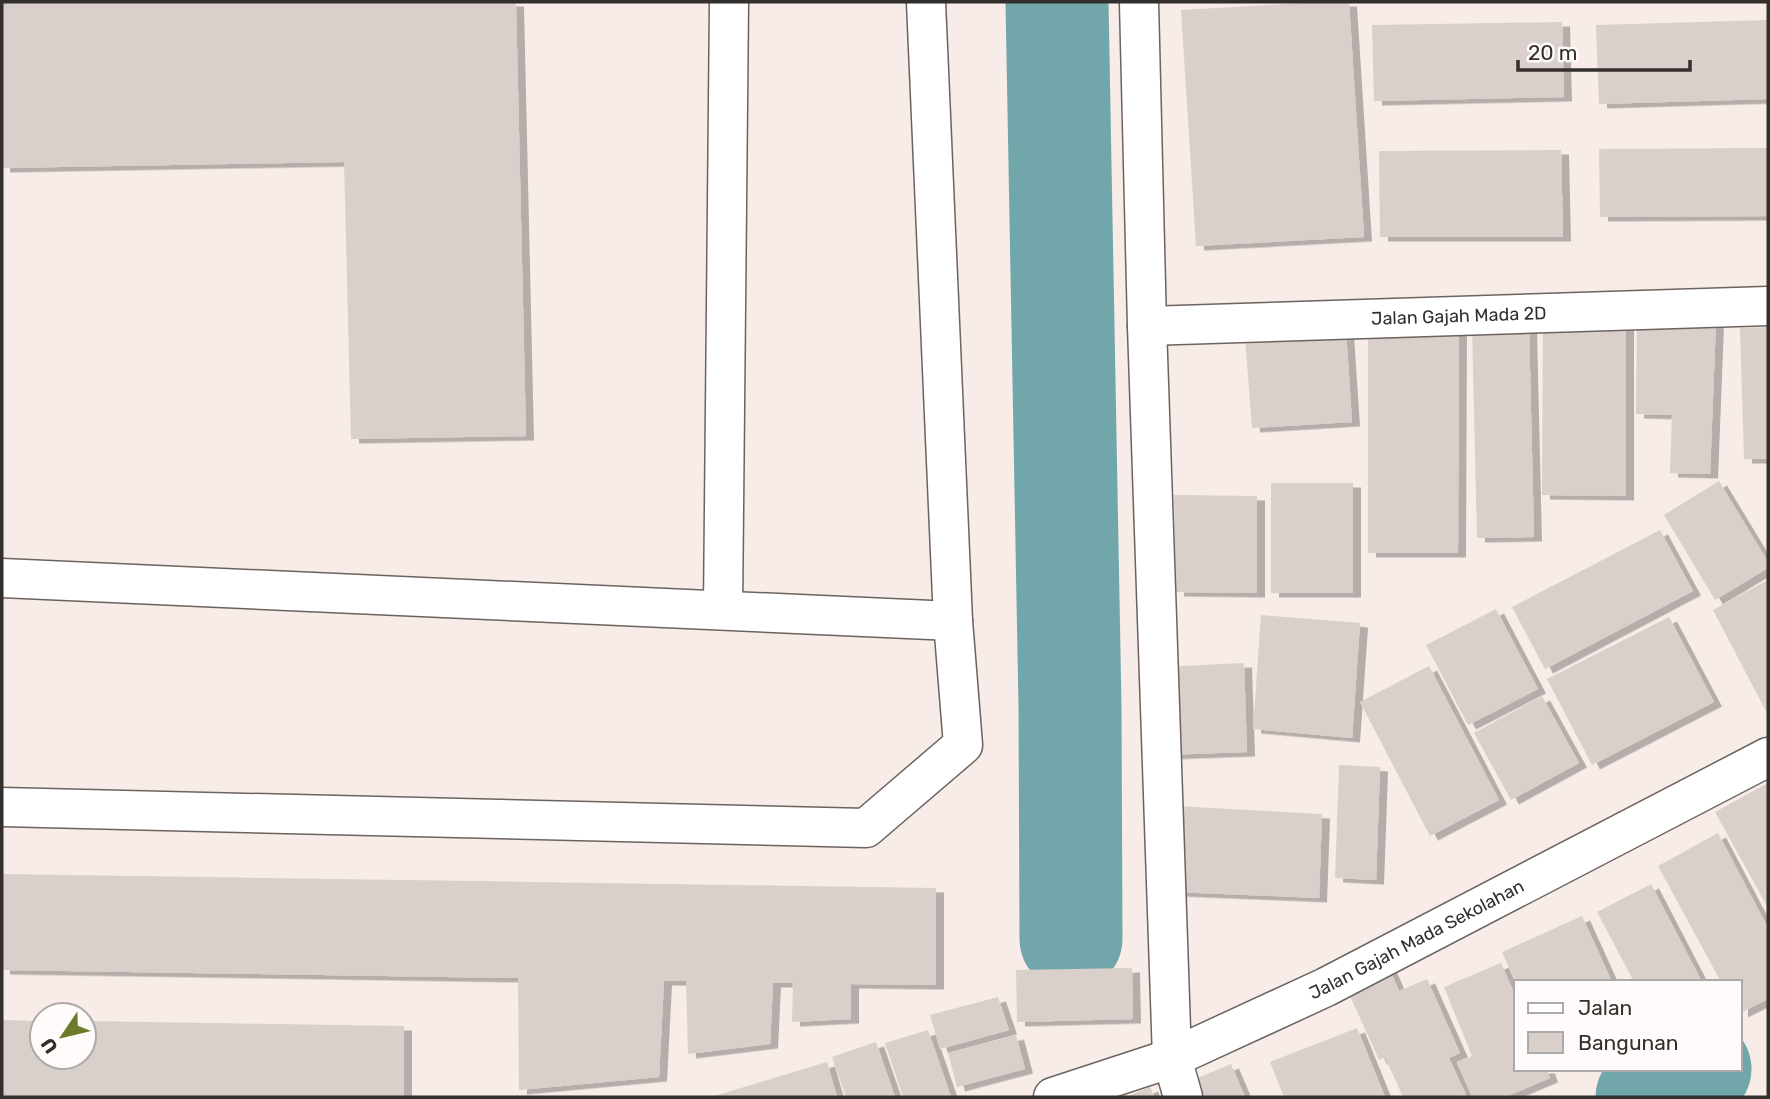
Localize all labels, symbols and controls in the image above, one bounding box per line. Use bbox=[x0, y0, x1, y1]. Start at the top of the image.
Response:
scale bar bbox=[1518, 28, 1690, 72]
text: 20 m bbox=[1528, 40, 1577, 65]
street label: Jalan Gajah Mada 2D bbox=[1371, 302, 1547, 330]
street label: Jalan Gajah Mada Sekolahan bbox=[1306, 875, 1528, 1004]
legend bbox=[1514, 980, 1742, 1071]
text: Jalan bbox=[1578, 995, 1632, 1020]
north arrow bbox=[28, 1001, 98, 1071]
text: Bangunan bbox=[1578, 1030, 1679, 1055]
text: U bbox=[36, 1033, 63, 1058]

